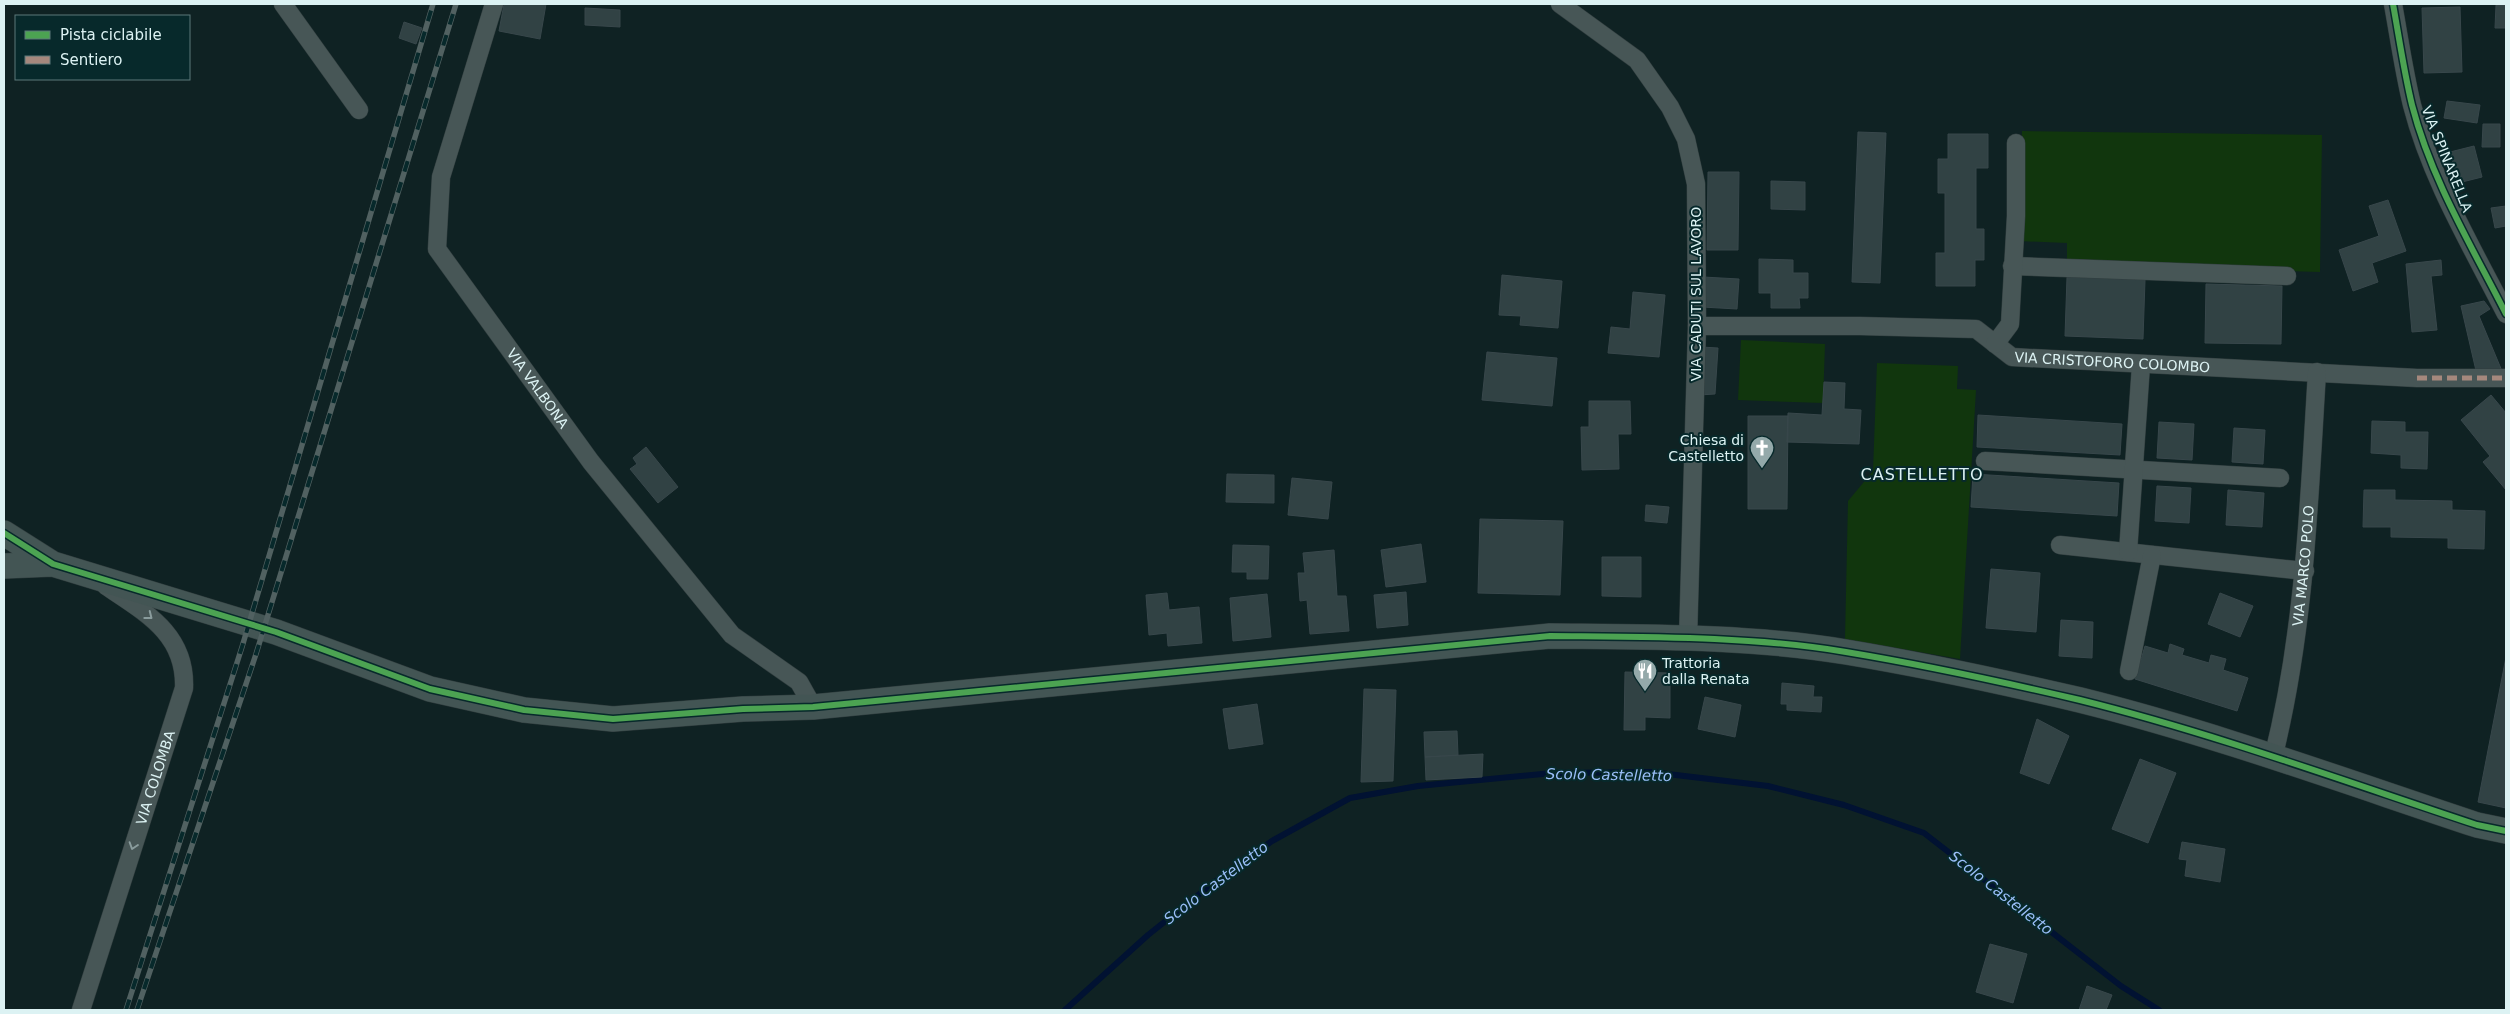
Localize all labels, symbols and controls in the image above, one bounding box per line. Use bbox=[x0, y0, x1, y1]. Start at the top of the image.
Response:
legend bbox=[15, 15, 190, 80]
text: Pista ciclabile bbox=[60, 26, 162, 44]
text: Sentiero bbox=[60, 51, 123, 69]
street label: VIA SPINARELLA bbox=[2418, 103, 2476, 215]
street label: VIA CADUTI SUL LAVORO bbox=[1688, 207, 1704, 381]
street label: VIA VALBONA bbox=[504, 345, 572, 432]
street label: VIA CRISTOFORO COLOMBO bbox=[2014, 349, 2210, 375]
place label: Chiesa di Castelletto bbox=[1668, 432, 1744, 464]
church icon: Chiesa di Castelletto bbox=[1749, 435, 1775, 469]
district label: CASTELLETTO bbox=[1861, 465, 1983, 484]
street label: VIA MARCO POLO bbox=[2289, 505, 2317, 627]
one-way arrow bbox=[144, 610, 153, 619]
place label: Trattoria dalla Renata bbox=[1661, 655, 1750, 687]
restaurant icon: Trattoria dalla Renata bbox=[1632, 658, 1658, 692]
street label: VIA COLOMBA bbox=[133, 728, 178, 827]
water label: Scolo Castelletto bbox=[1546, 765, 1672, 785]
water label: Scolo Castelletto bbox=[1160, 838, 1272, 928]
one-way arrow bbox=[128, 841, 138, 850]
water label: Scolo Castelletto bbox=[1946, 847, 2056, 939]

